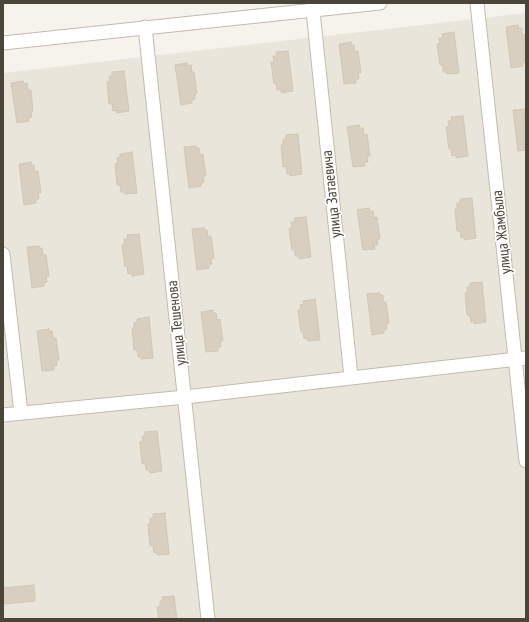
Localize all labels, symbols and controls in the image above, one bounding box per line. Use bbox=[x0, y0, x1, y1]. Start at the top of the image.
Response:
street label: улица Затаевича bbox=[318, 149, 346, 239]
street label: улица Жамбыла bbox=[489, 189, 515, 275]
street label: улица Тешенова bbox=[164, 280, 190, 366]

